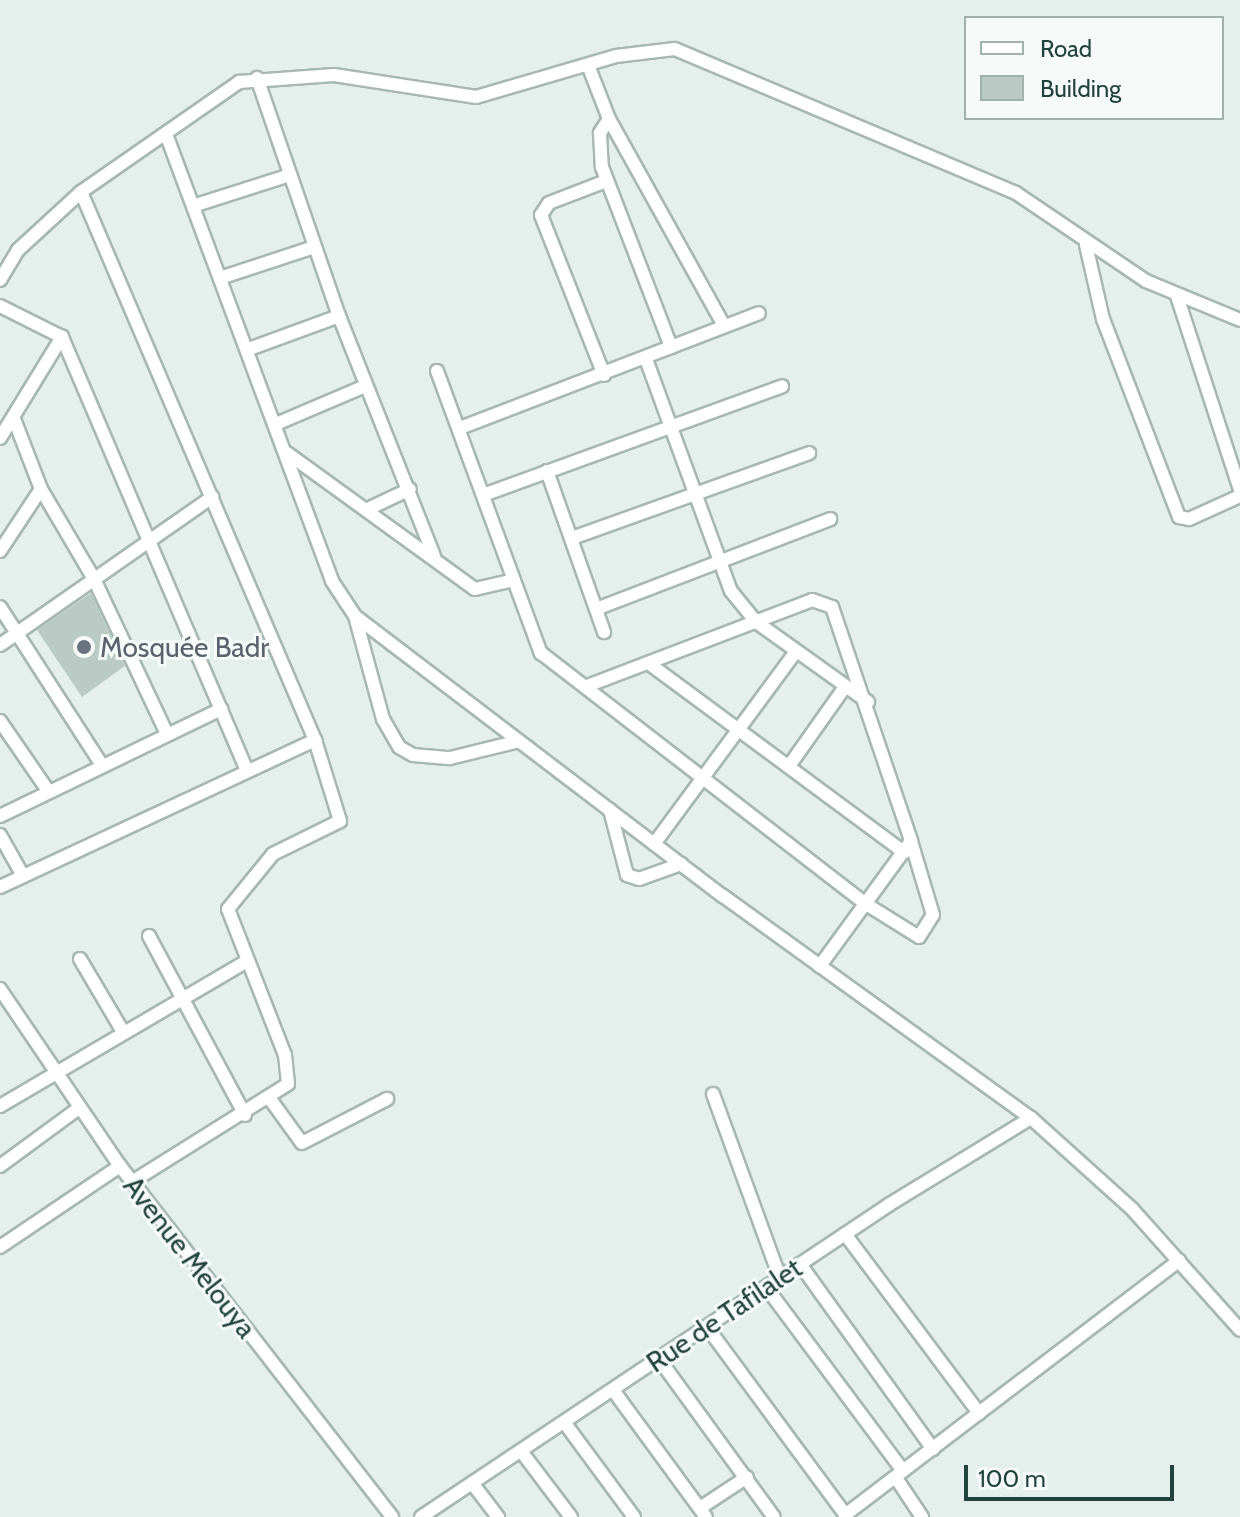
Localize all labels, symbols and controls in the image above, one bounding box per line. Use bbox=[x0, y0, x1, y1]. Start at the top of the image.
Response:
legend bbox=[964, 16, 1224, 120]
text: Road bbox=[1040, 34, 1092, 63]
text: Building bbox=[1040, 74, 1121, 103]
place label: Mosquée Badr bbox=[100, 630, 269, 664]
marker: Mosquée Badr bbox=[75, 638, 93, 656]
street label: Avenue Melouya bbox=[116, 1170, 264, 1344]
street label: Rue de Tafilalet bbox=[640, 1251, 808, 1379]
scale bar bbox=[968, 1449, 1178, 1499]
text: 100 m bbox=[978, 1464, 1046, 1493]

